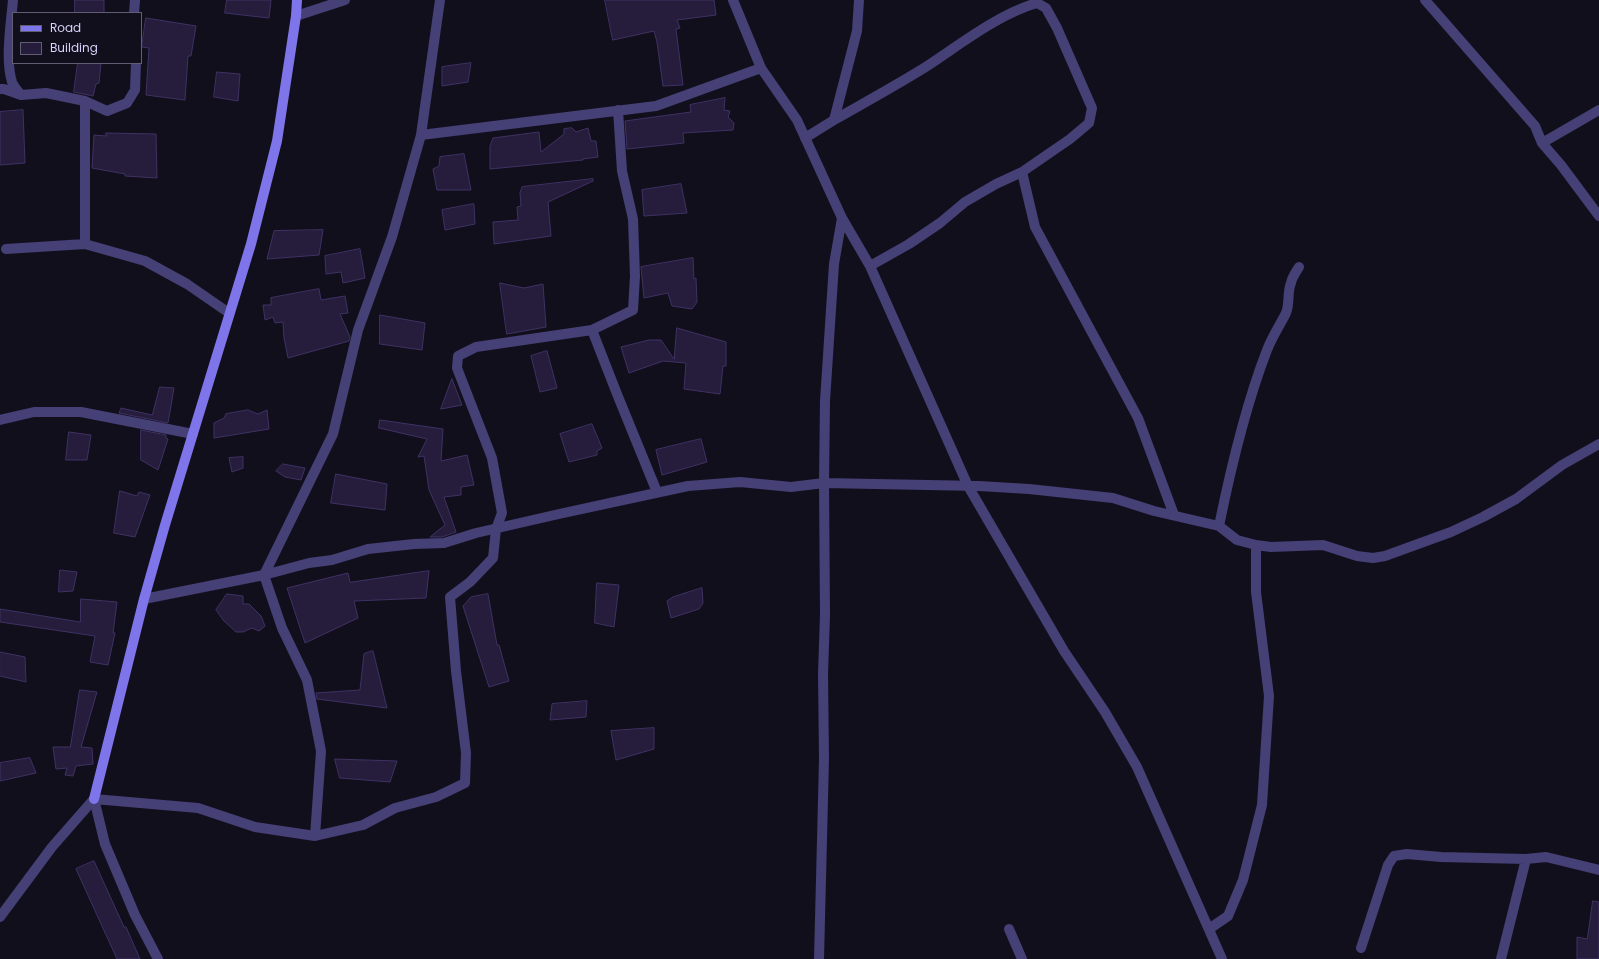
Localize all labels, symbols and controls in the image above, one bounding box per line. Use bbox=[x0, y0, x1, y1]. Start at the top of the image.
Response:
legend bbox=[12, 12, 142, 64]
text: Road bbox=[50, 19, 81, 36]
text: Building bbox=[50, 39, 98, 56]

